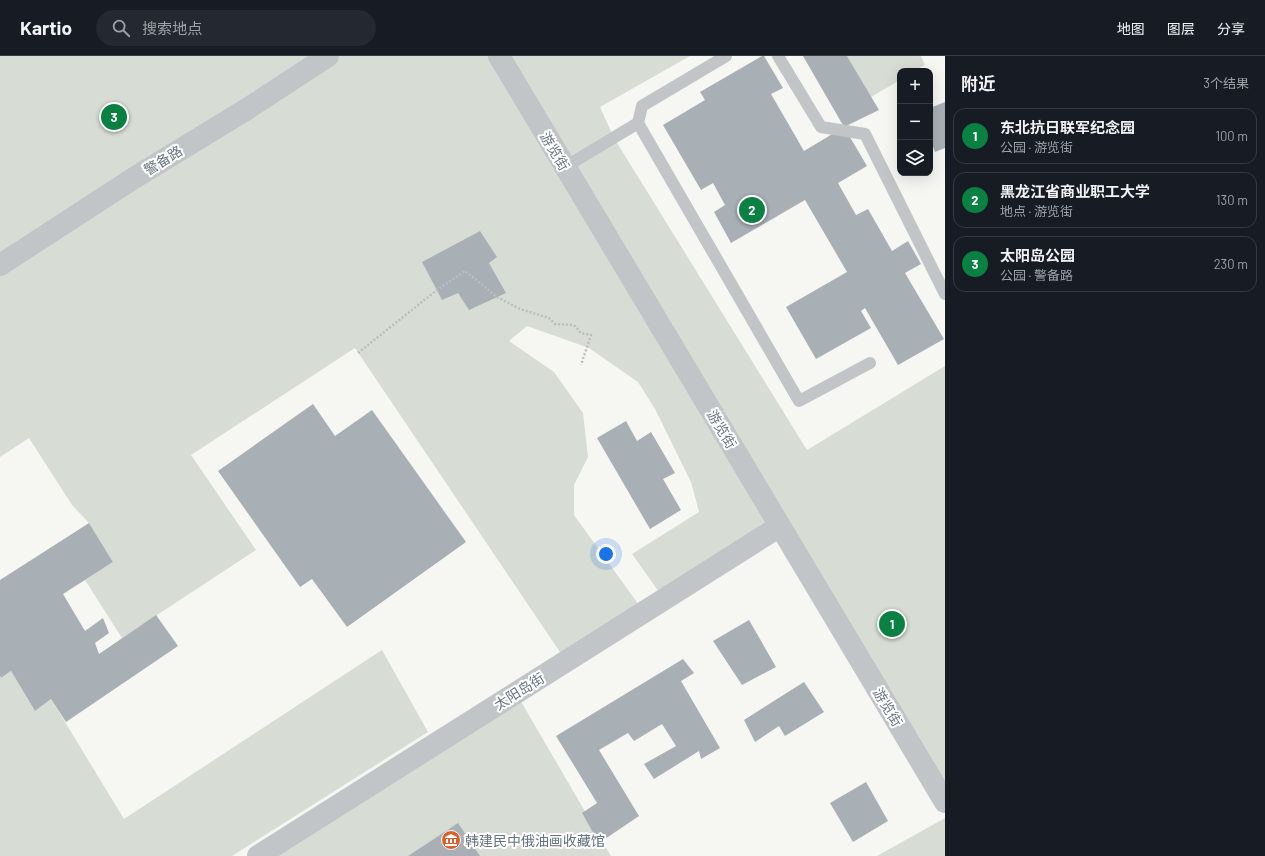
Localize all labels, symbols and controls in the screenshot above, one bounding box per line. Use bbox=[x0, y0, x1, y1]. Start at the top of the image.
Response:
search box bbox=[96, 10, 376, 46]
text: Kartio bbox=[20, 16, 72, 39]
icon: search bbox=[110, 17, 132, 39]
text: 搜索地点 bbox=[142, 19, 202, 37]
text: 地图 bbox=[1117, 20, 1145, 37]
text: 图层 bbox=[1167, 20, 1195, 37]
text: 分享 bbox=[1217, 20, 1245, 37]
map controls bbox=[897, 68, 933, 176]
button: + bbox=[897, 68, 933, 104]
text: 附近 bbox=[961, 73, 995, 93]
text: 3个结果 bbox=[1203, 75, 1249, 91]
pin: 3 bbox=[101, 102, 127, 132]
button: − bbox=[897, 104, 933, 140]
text: 东北抗日联军纪念园 bbox=[1000, 118, 1135, 136]
text: 1 bbox=[973, 128, 977, 144]
text: 100 m bbox=[1215, 128, 1248, 144]
street label: 游览街 bbox=[537, 129, 573, 173]
text: 公园 · 游览街 bbox=[1000, 139, 1073, 155]
button: layers bbox=[897, 140, 933, 176]
street label: 警备路 bbox=[141, 142, 185, 178]
text: 黑龙江省商业职工大学 bbox=[1000, 182, 1150, 200]
text: 2 bbox=[971, 192, 979, 208]
text: 130 m bbox=[1216, 192, 1248, 208]
pin: 2 bbox=[739, 195, 765, 225]
text: 地点 · 游览街 bbox=[1000, 203, 1073, 219]
text: 太阳岛公园 bbox=[1000, 246, 1075, 264]
text: 3 bbox=[971, 256, 979, 272]
text: 230 m bbox=[1214, 256, 1248, 272]
text: 公园 · 警备路 bbox=[1000, 267, 1073, 283]
street label: 游览街 bbox=[704, 407, 740, 451]
your location bbox=[596, 544, 616, 564]
pin: 1 bbox=[879, 609, 905, 639]
street label: 太阳岛街 bbox=[491, 669, 547, 713]
street label: 游览街 bbox=[870, 685, 906, 729]
museum icon: 韩建民中俄油画收藏馆 bbox=[440, 829, 462, 851]
place label: 韩建民中俄油画收藏馆 bbox=[465, 832, 605, 849]

